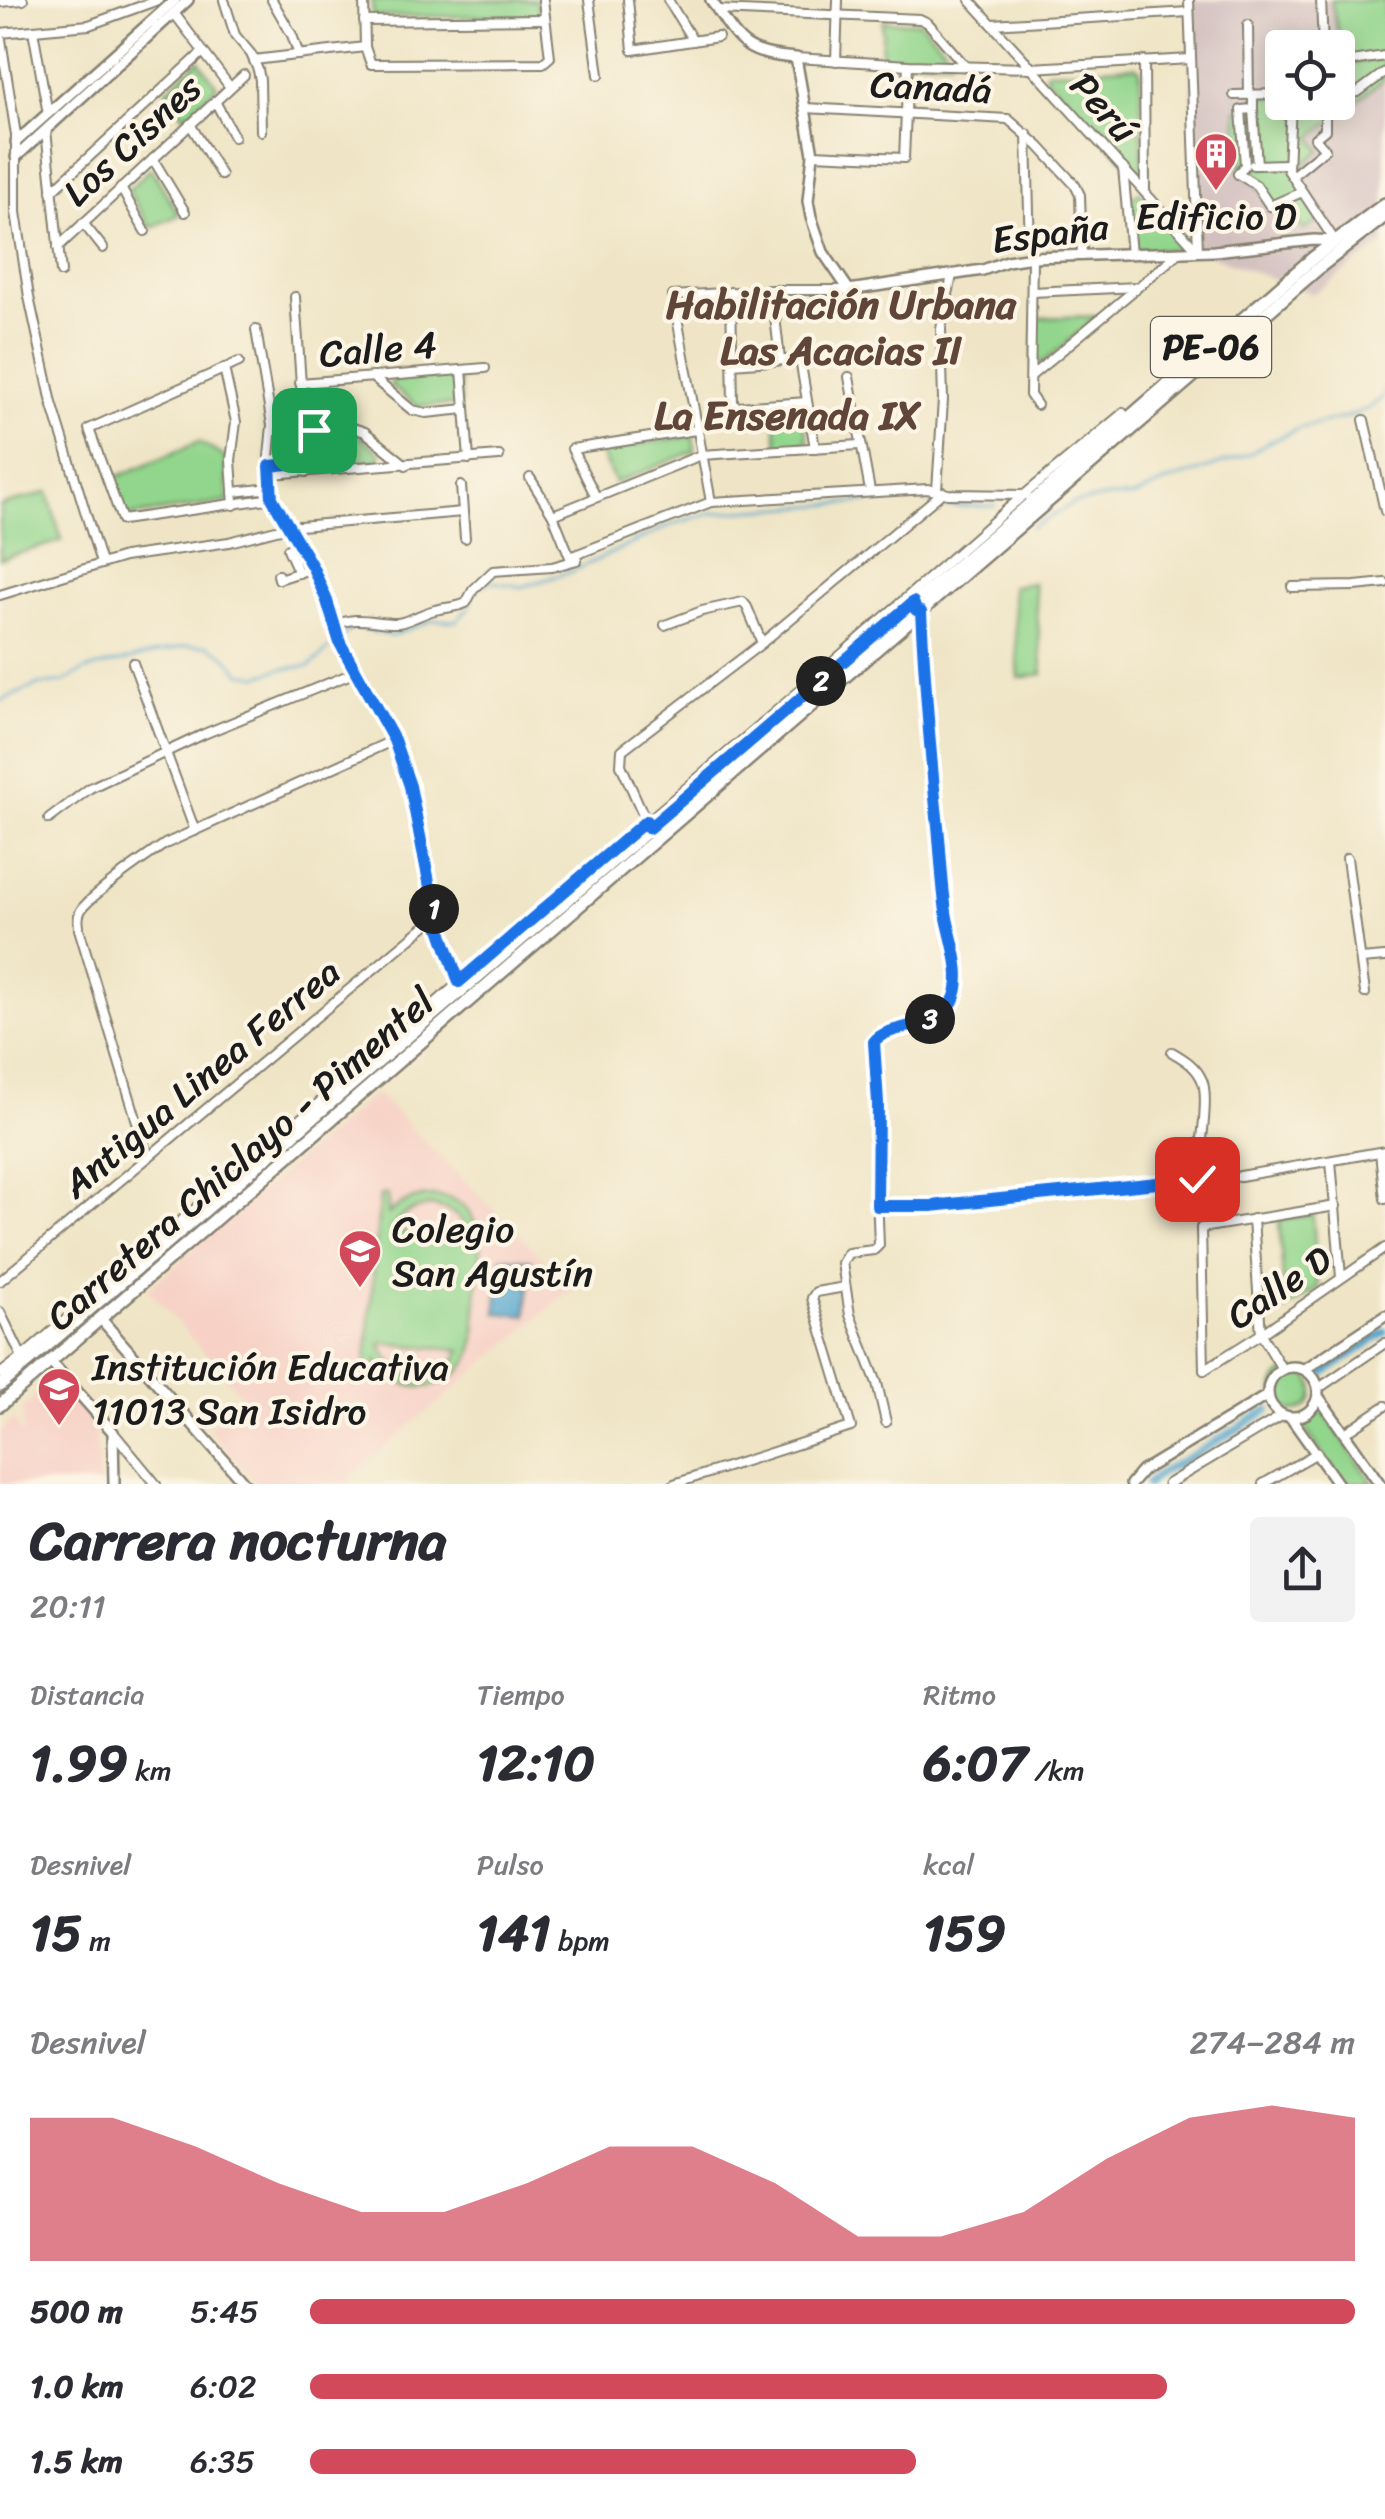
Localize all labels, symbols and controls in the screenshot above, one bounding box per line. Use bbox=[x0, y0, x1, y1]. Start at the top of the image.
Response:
map controls bbox=[1265, 30, 1355, 120]
button: locate bbox=[1265, 30, 1355, 120]
street label: Canadá bbox=[869, 51, 993, 124]
street label: Perú bbox=[1052, 56, 1155, 159]
street label: Los Cisnes bbox=[46, 57, 219, 224]
building icon: Edificio D bbox=[1193, 131, 1239, 192]
place label: Edificio D bbox=[1136, 183, 1297, 250]
street label: España bbox=[988, 193, 1113, 274]
district label: Habilitación Urbana Las Acacias II bbox=[666, 269, 1017, 386]
street label: Calle 4 bbox=[317, 311, 440, 388]
road number: PE-06 bbox=[1151, 317, 1271, 377]
district label: La Ensenada IX bbox=[654, 380, 922, 451]
pin bbox=[272, 388, 357, 473]
icon: arrive bbox=[287, 403, 342, 458]
pin: 2 bbox=[796, 656, 846, 706]
text: 2 bbox=[813, 656, 829, 705]
pin: 1 bbox=[409, 884, 459, 934]
text: 1 bbox=[428, 884, 440, 933]
street label: Antigua Linea Ferrea bbox=[46, 941, 356, 1217]
street label: Carretera Chiclayo - Pimentel bbox=[30, 970, 451, 1348]
pin: 3 bbox=[905, 994, 955, 1044]
text: 3 bbox=[922, 994, 938, 1043]
pin bbox=[1155, 1137, 1240, 1222]
icon: check bbox=[1170, 1152, 1225, 1207]
place label: Colegio San Agustín bbox=[392, 1196, 593, 1307]
street label: Calle D bbox=[1212, 1227, 1347, 1348]
school or university icon: Colegio San Agustín bbox=[337, 1228, 383, 1289]
place label: Institución Educativa 11013 San Isidro bbox=[91, 1334, 449, 1445]
school or university icon: Institución Educativa 11013 San Isidro bbox=[36, 1366, 82, 1427]
text: Carrera nocturna bbox=[30, 1492, 446, 1589]
button: share bbox=[1250, 1517, 1355, 1622]
text: 20:11 bbox=[30, 1578, 106, 1635]
text: Distancia bbox=[30, 1670, 145, 1719]
text: Tiempo bbox=[477, 1670, 565, 1719]
text: Ritmo bbox=[923, 1670, 996, 1719]
text: 1.99 bbox=[30, 1719, 128, 1808]
text: 12:10 bbox=[477, 1719, 595, 1808]
text: 6:07 bbox=[923, 1719, 1027, 1808]
text: km bbox=[128, 1746, 172, 1795]
text: /km bbox=[1027, 1746, 1085, 1795]
text: Desnivel bbox=[30, 1840, 131, 1889]
text: Pulso bbox=[477, 1840, 544, 1889]
text: kcal bbox=[923, 1840, 974, 1889]
text: 15 bbox=[30, 1889, 82, 1978]
text: 141 bbox=[477, 1889, 551, 1978]
text: 159 bbox=[923, 1889, 1006, 1978]
text: m bbox=[82, 1916, 111, 1965]
text: bpm bbox=[551, 1916, 610, 1965]
text: Desnivel bbox=[30, 2014, 146, 2071]
text: 274–284 m bbox=[1189, 2014, 1355, 2071]
text: 500 m bbox=[30, 2283, 123, 2340]
text: 5:45 bbox=[190, 2283, 259, 2340]
text: 1.0 km bbox=[30, 2358, 124, 2415]
text: 6:02 bbox=[190, 2358, 257, 2415]
text: 1.5 km bbox=[30, 2433, 123, 2490]
text: 6:35 bbox=[190, 2433, 255, 2490]

